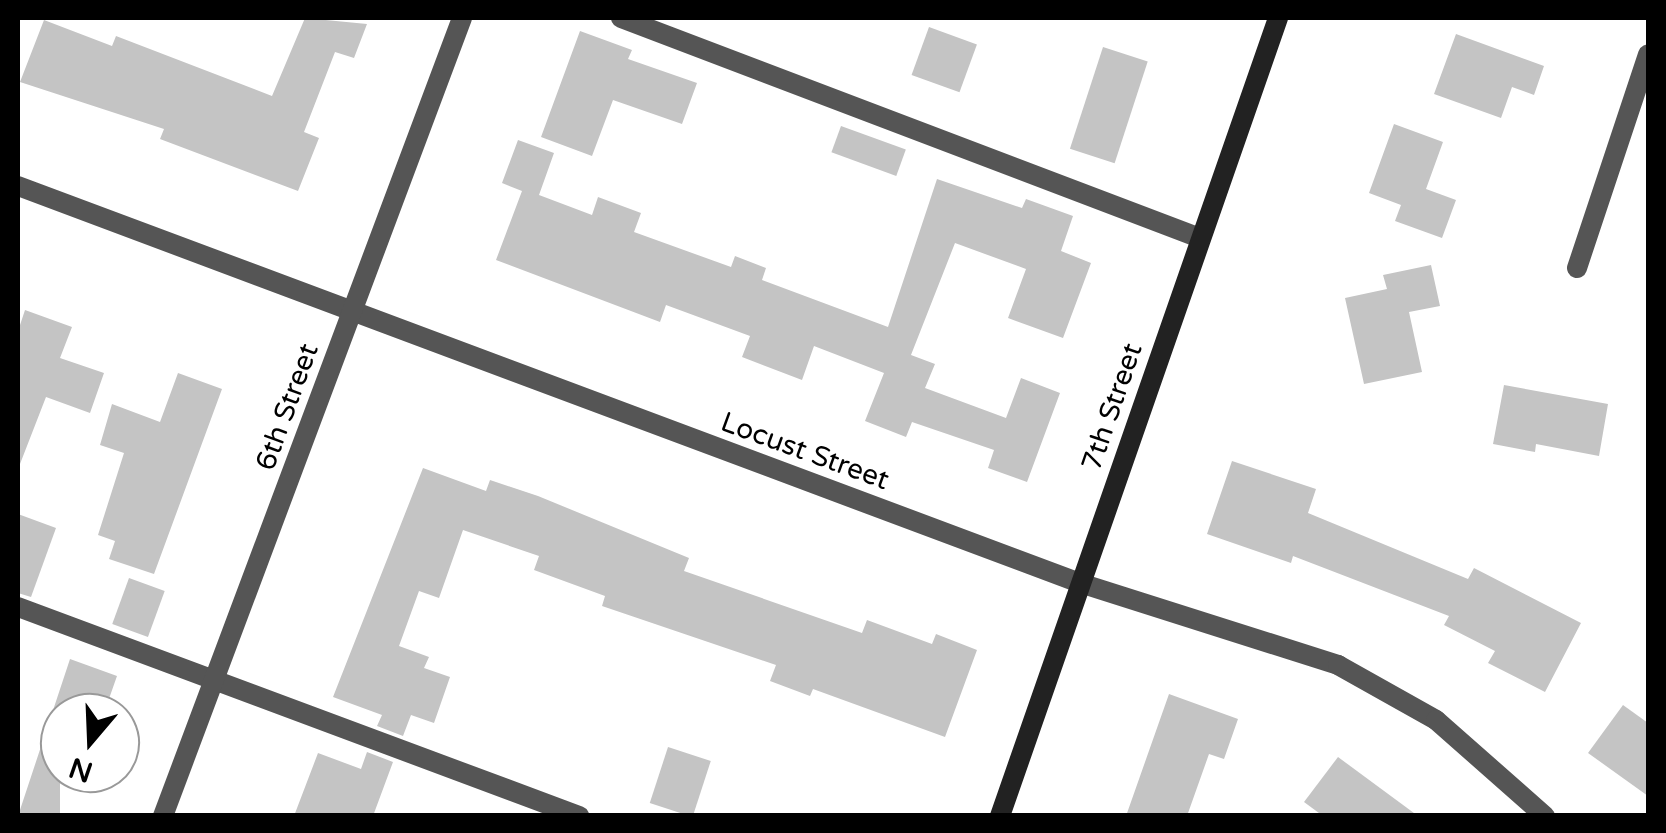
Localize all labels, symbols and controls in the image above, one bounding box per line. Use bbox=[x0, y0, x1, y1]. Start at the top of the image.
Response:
street label: 6th Street bbox=[249, 339, 325, 475]
street label: 7th Street bbox=[1075, 339, 1149, 475]
street label: Locust Street bbox=[716, 405, 894, 497]
north arrow bbox=[40, 693, 140, 793]
text: N bbox=[65, 750, 97, 789]

